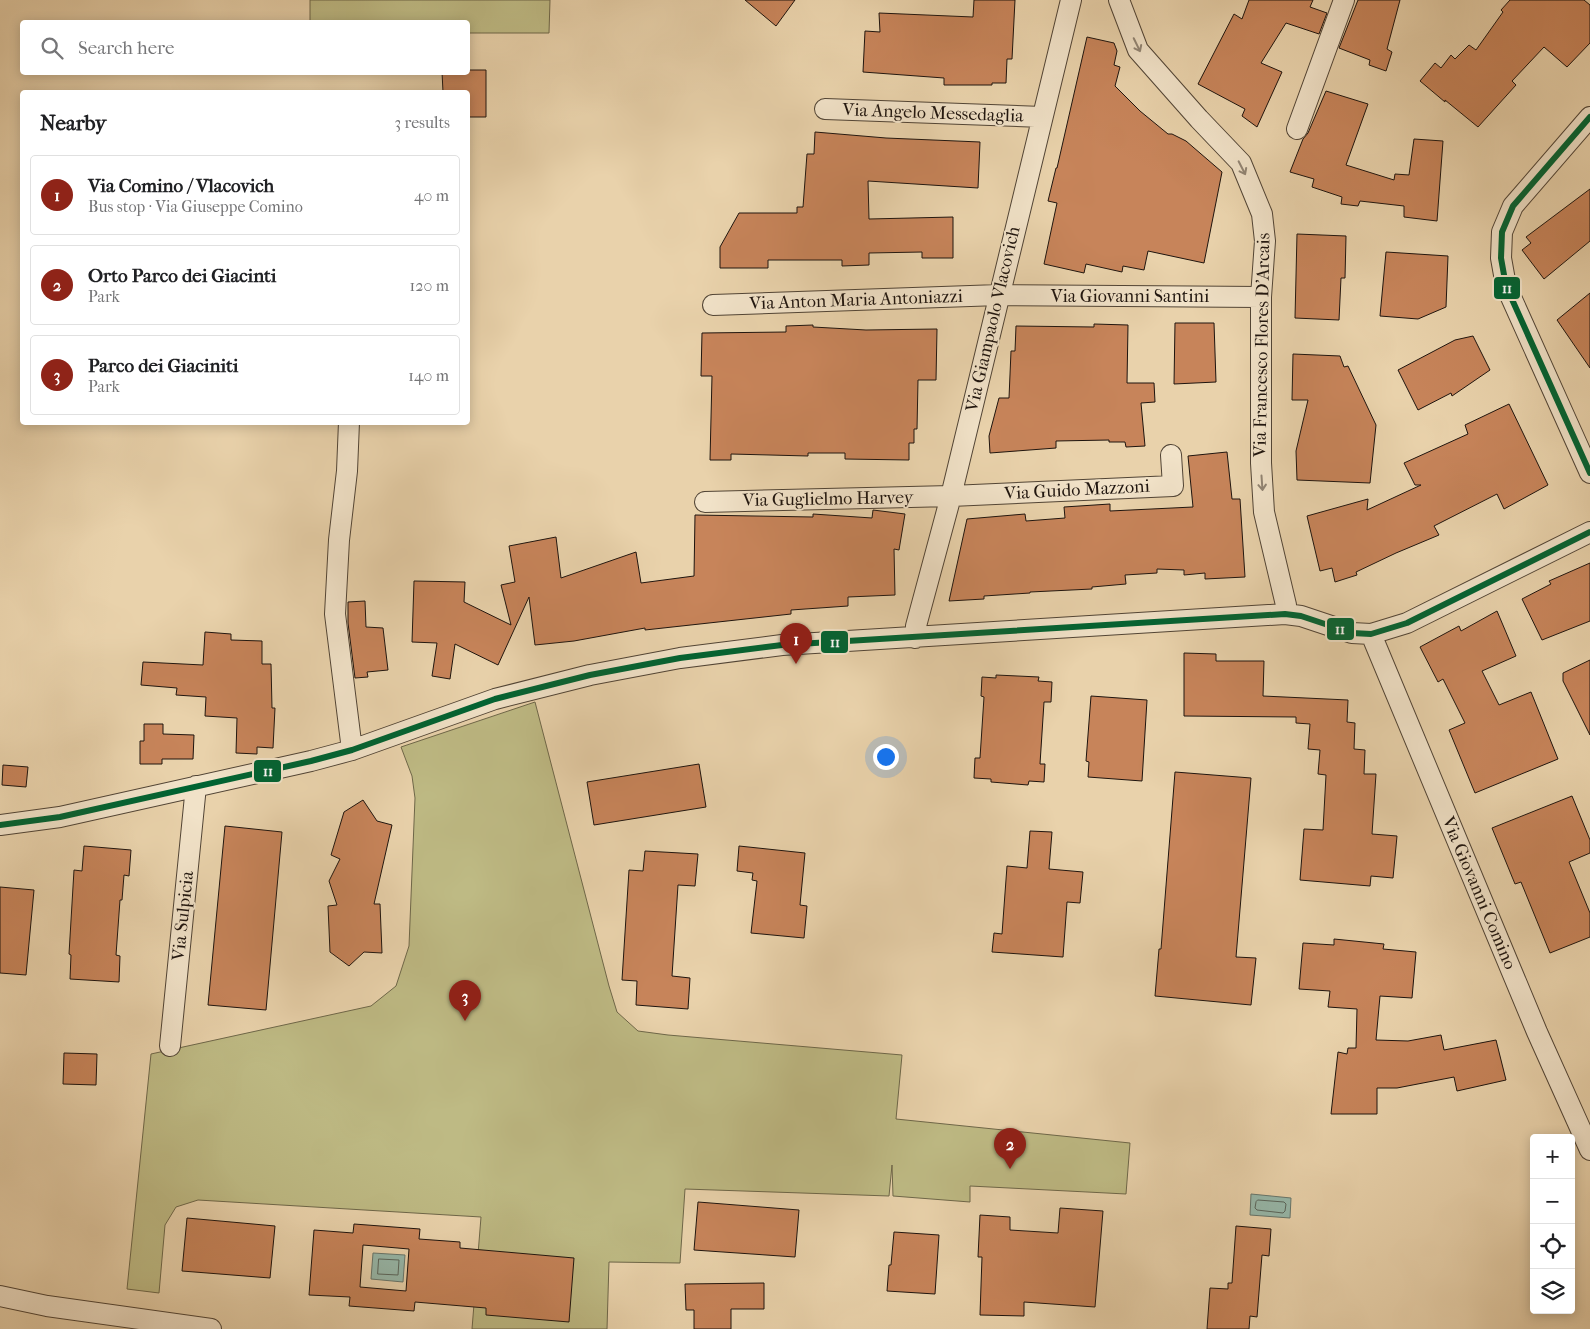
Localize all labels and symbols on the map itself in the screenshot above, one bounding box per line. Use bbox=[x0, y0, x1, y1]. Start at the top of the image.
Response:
one-way arrow bbox=[1133, 37, 1142, 52]
street label: Via Angelo Messedaglia bbox=[841, 99, 1025, 127]
one-way arrow bbox=[1237, 160, 1247, 175]
street label: Via Giampaolo Vlacovich bbox=[961, 224, 1025, 415]
street label: Via Francesco Flores D'Arcais bbox=[1250, 232, 1274, 458]
line badge: 11 bbox=[1493, 276, 1521, 300]
text: 11 bbox=[1502, 280, 1512, 297]
street label: Via Anton Maria Antoniazzi bbox=[748, 286, 964, 314]
street label: Via Giovanni Santini bbox=[1050, 286, 1210, 307]
one-way arrow bbox=[1258, 475, 1267, 491]
street label: Via Guido Mazzoni bbox=[1003, 476, 1151, 504]
street label: Via Guglielmo Harvey bbox=[741, 487, 915, 511]
line badge: 11 bbox=[1326, 617, 1355, 641]
text: 11 bbox=[1335, 621, 1345, 638]
pin: 1 bbox=[780, 623, 812, 664]
line badge: 11 bbox=[820, 630, 849, 654]
text: 11 bbox=[830, 634, 840, 651]
your location bbox=[873, 744, 899, 770]
line badge: 11 bbox=[253, 759, 282, 783]
text: 11 bbox=[263, 763, 273, 780]
street label: Via Giovanni Comino bbox=[1437, 812, 1521, 973]
street label: Via Sulpicia bbox=[168, 869, 198, 963]
pin: 3 bbox=[449, 980, 481, 1021]
pin: 2 bbox=[994, 1128, 1026, 1169]

